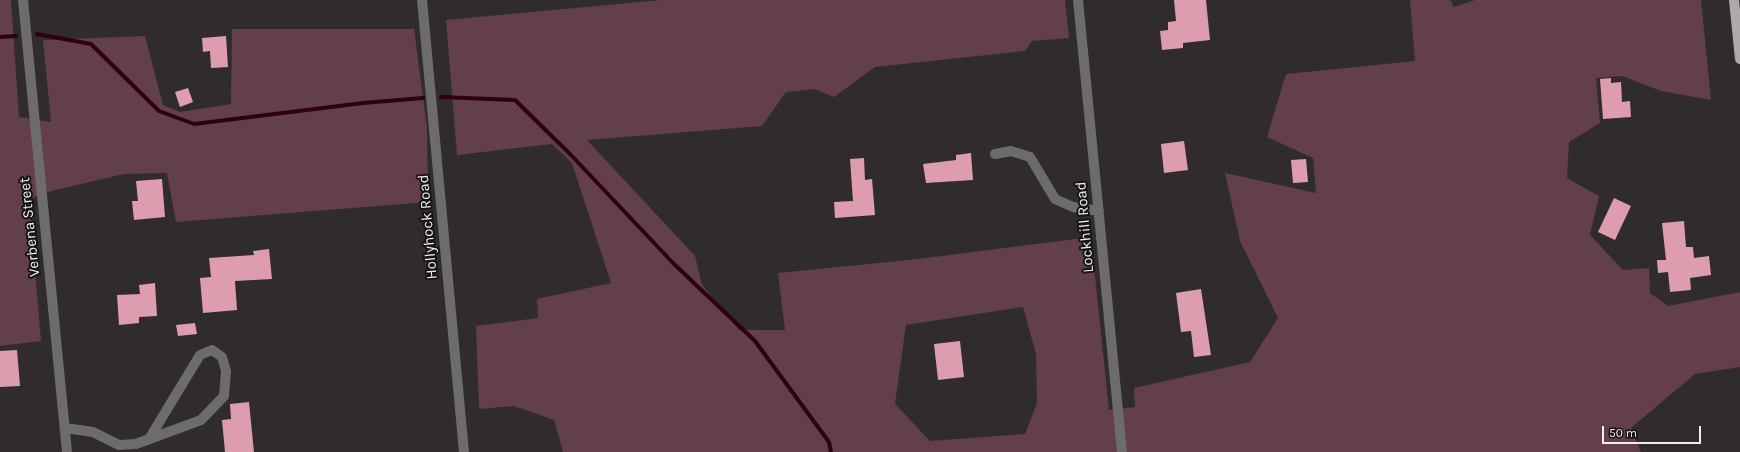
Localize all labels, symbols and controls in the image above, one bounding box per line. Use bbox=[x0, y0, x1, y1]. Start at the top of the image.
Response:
street label: Hollyhock Road bbox=[414, 174, 442, 280]
street label: Verbena Street bbox=[16, 176, 44, 278]
street label: Lockhill Road bbox=[1072, 181, 1098, 273]
scale bar bbox=[1604, 418, 1703, 444]
text: 50 m bbox=[1609, 426, 1637, 440]

